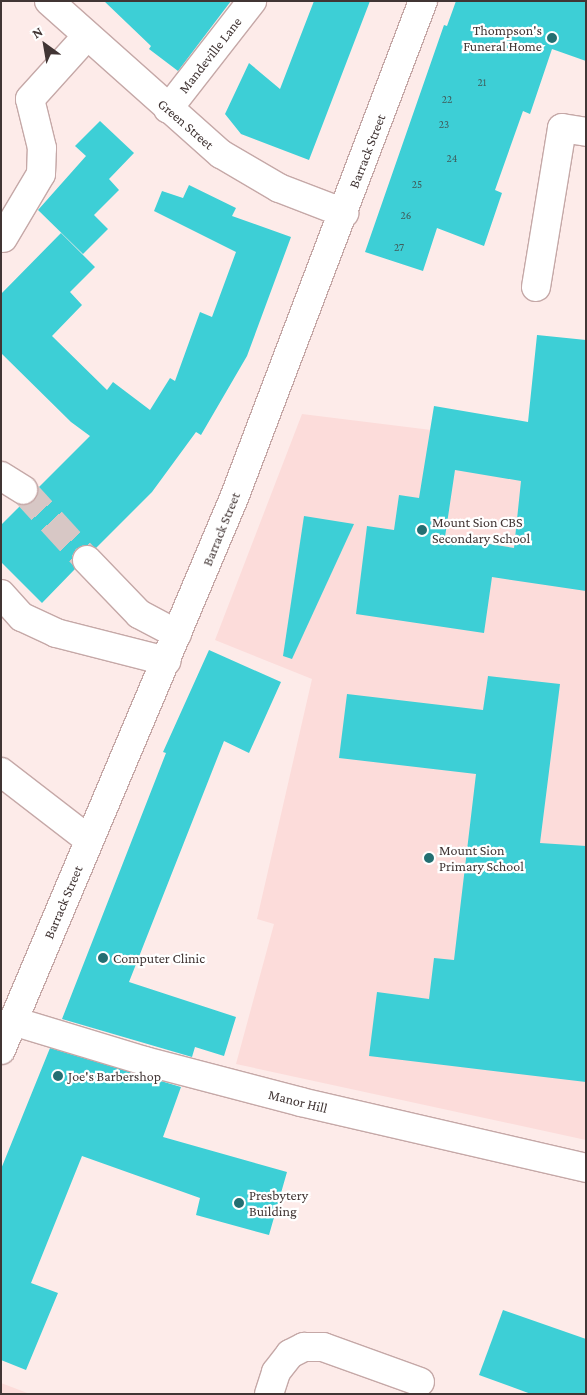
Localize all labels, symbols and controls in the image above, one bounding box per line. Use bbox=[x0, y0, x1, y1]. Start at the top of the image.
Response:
street label: Mandeville Lane bbox=[175, 13, 245, 97]
north arrow bbox=[20, 20, 70, 70]
place label: Thompson's Funeral Home bbox=[463, 22, 542, 54]
text: N bbox=[29, 23, 45, 42]
marker: Thompson's Funeral Home bbox=[546, 32, 558, 44]
house number: 21 bbox=[478, 75, 486, 89]
house number: 22 bbox=[442, 92, 452, 106]
street label: Green Street bbox=[155, 95, 217, 153]
street label: Barrack Street bbox=[345, 112, 389, 190]
house number: 23 bbox=[439, 117, 449, 131]
house number: 24 bbox=[447, 151, 457, 165]
house number: 25 bbox=[412, 177, 422, 191]
house number: 26 bbox=[401, 208, 411, 222]
house number: 27 bbox=[394, 240, 404, 254]
street label: Barrack Street bbox=[199, 490, 243, 568]
place label: Mount Sion CBS Secondary School bbox=[432, 514, 530, 546]
marker: Mount Sion CBS Secondary School bbox=[416, 524, 428, 536]
place label: Mount Sion Primary School bbox=[439, 842, 524, 874]
marker: Mount Sion Primary School bbox=[423, 852, 435, 864]
street label: Barrack Street bbox=[40, 863, 86, 941]
place label: Computer Clinic bbox=[113, 950, 205, 966]
marker: Computer Clinic bbox=[97, 952, 109, 964]
place label: Joe's Barbershop bbox=[68, 1068, 161, 1084]
marker: Joe's Barbershop bbox=[52, 1070, 64, 1082]
street label: Manor Hill bbox=[267, 1086, 329, 1116]
place label: Presbytery Building bbox=[249, 1187, 308, 1220]
marker: Presbytery Building bbox=[233, 1197, 245, 1209]

